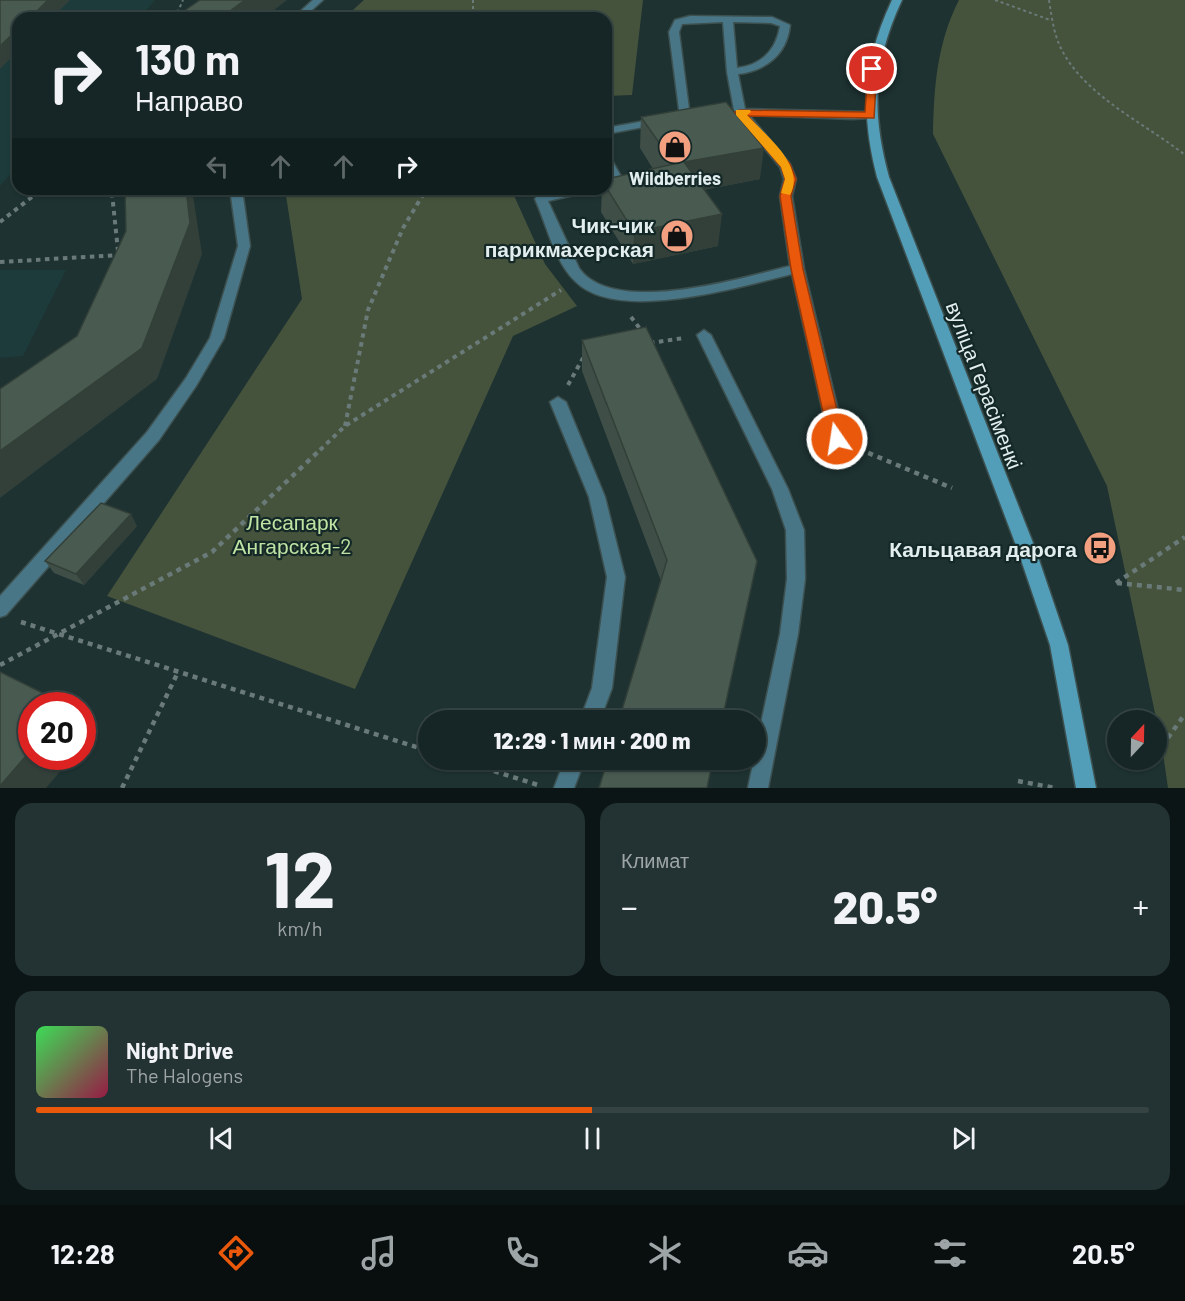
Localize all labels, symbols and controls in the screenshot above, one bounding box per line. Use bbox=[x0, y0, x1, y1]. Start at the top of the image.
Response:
text: 130 m bbox=[135, 33, 240, 83]
icon: right bbox=[36, 36, 114, 114]
pin bbox=[846, 43, 897, 94]
icon: arrive bbox=[855, 52, 888, 85]
text: Направо bbox=[135, 84, 243, 116]
shop icon: Wildberries bbox=[657, 129, 693, 165]
icon: left bbox=[201, 150, 234, 183]
icon: ahead bbox=[264, 150, 297, 183]
icon: ahead bbox=[327, 150, 360, 183]
icon: right bbox=[390, 150, 423, 183]
place label: Wildberries bbox=[629, 167, 721, 189]
place label: Чик-чик парикмахерская bbox=[485, 212, 654, 261]
shop icon: Чик-чик парикмахерская bbox=[659, 218, 695, 254]
street label: вуліца Герасіменкі bbox=[942, 298, 1028, 472]
position arrow bbox=[805, 407, 869, 471]
park label: Лесапарк Ангарская-2 bbox=[233, 509, 351, 558]
bus stop icon: Кальцавая дарога bbox=[1082, 530, 1118, 566]
place label: Кальцавая дарога bbox=[889, 536, 1077, 561]
speed limit sign: 20 bbox=[18, 692, 96, 770]
north arrow bbox=[1107, 710, 1167, 770]
map controls bbox=[1107, 710, 1167, 770]
text: 12:29 · 1 мин · 200 m bbox=[494, 727, 690, 753]
text: 12 bbox=[264, 830, 336, 924]
text: Климат bbox=[621, 848, 689, 872]
text: 20.5° bbox=[833, 879, 937, 933]
text: − bbox=[621, 886, 638, 926]
text: + bbox=[1133, 886, 1149, 926]
text: km/h bbox=[277, 916, 323, 940]
text: Night Drive bbox=[126, 1037, 234, 1063]
text: The Halogens bbox=[126, 1063, 243, 1087]
icon: previous bbox=[205, 1122, 238, 1155]
icon: pause bbox=[576, 1122, 609, 1155]
icon: next bbox=[947, 1122, 980, 1155]
icon: directions bbox=[215, 1232, 257, 1274]
icon: music bbox=[358, 1232, 400, 1274]
icon: phone bbox=[501, 1232, 543, 1274]
icon: climate bbox=[644, 1232, 686, 1274]
icon: car bbox=[787, 1232, 829, 1274]
icon: filters bbox=[929, 1232, 971, 1274]
text: 12:28 bbox=[50, 1237, 115, 1269]
text: 20.5° bbox=[1072, 1237, 1135, 1269]

